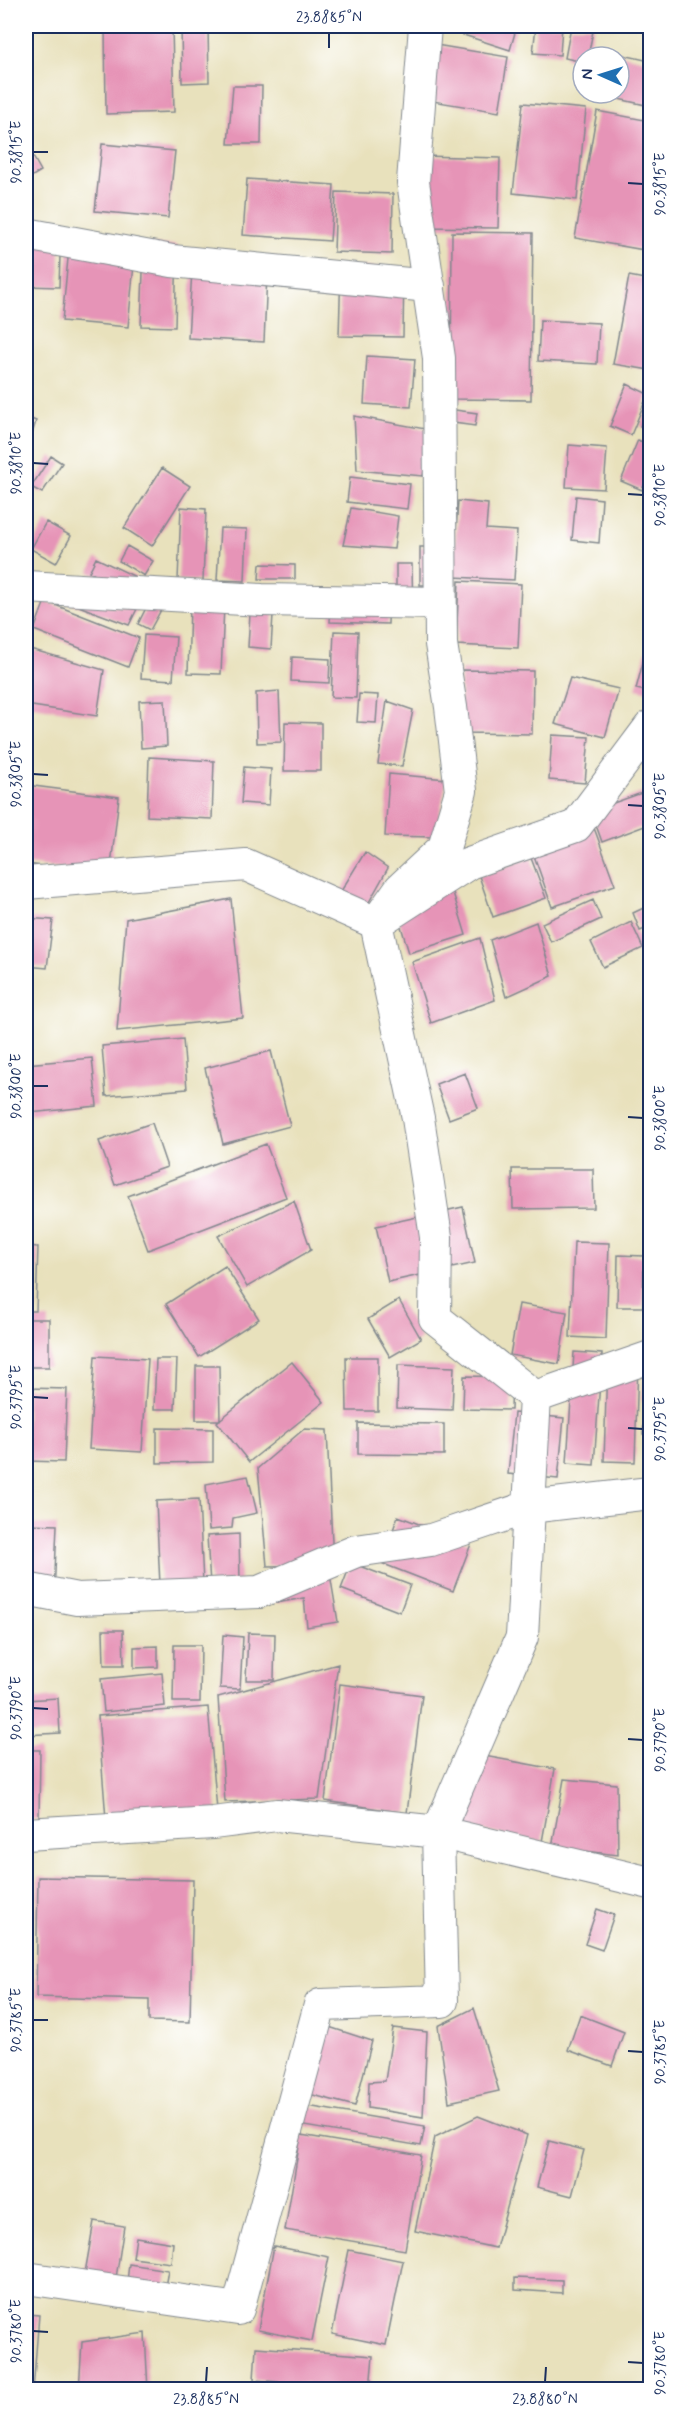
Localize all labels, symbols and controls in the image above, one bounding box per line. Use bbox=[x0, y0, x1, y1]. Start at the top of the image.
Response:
text: 23.8885°N bbox=[296, 8, 362, 28]
north arrow bbox=[571, 45, 631, 105]
text: N bbox=[577, 68, 598, 80]
text: 90.3815°E bbox=[7, 120, 27, 184]
text: 90.3815°E bbox=[651, 152, 671, 216]
text: 90.3810°E bbox=[7, 432, 27, 494]
text: 90.3810°E bbox=[651, 464, 671, 526]
text: 90.3805°E bbox=[7, 741, 27, 807]
text: 90.3805°E bbox=[651, 773, 671, 839]
text: 90.3800°E bbox=[7, 1053, 27, 1119]
text: 90.3800°E bbox=[651, 1085, 671, 1151]
text: 90.3795°E bbox=[7, 1365, 27, 1429]
text: 90.3795°E bbox=[651, 1397, 671, 1461]
text: 90.3790°E bbox=[7, 1676, 27, 1740]
text: 90.3790°E bbox=[651, 1708, 671, 1772]
text: 90.3785°E bbox=[7, 1987, 27, 2052]
text: 90.3785°E bbox=[651, 2019, 671, 2084]
text: 90.3780°E bbox=[7, 2299, 27, 2363]
text: 90.3780°E bbox=[651, 2331, 671, 2395]
text: 23.8885°N bbox=[173, 2390, 239, 2410]
text: 23.8880°N bbox=[512, 2390, 578, 2410]

